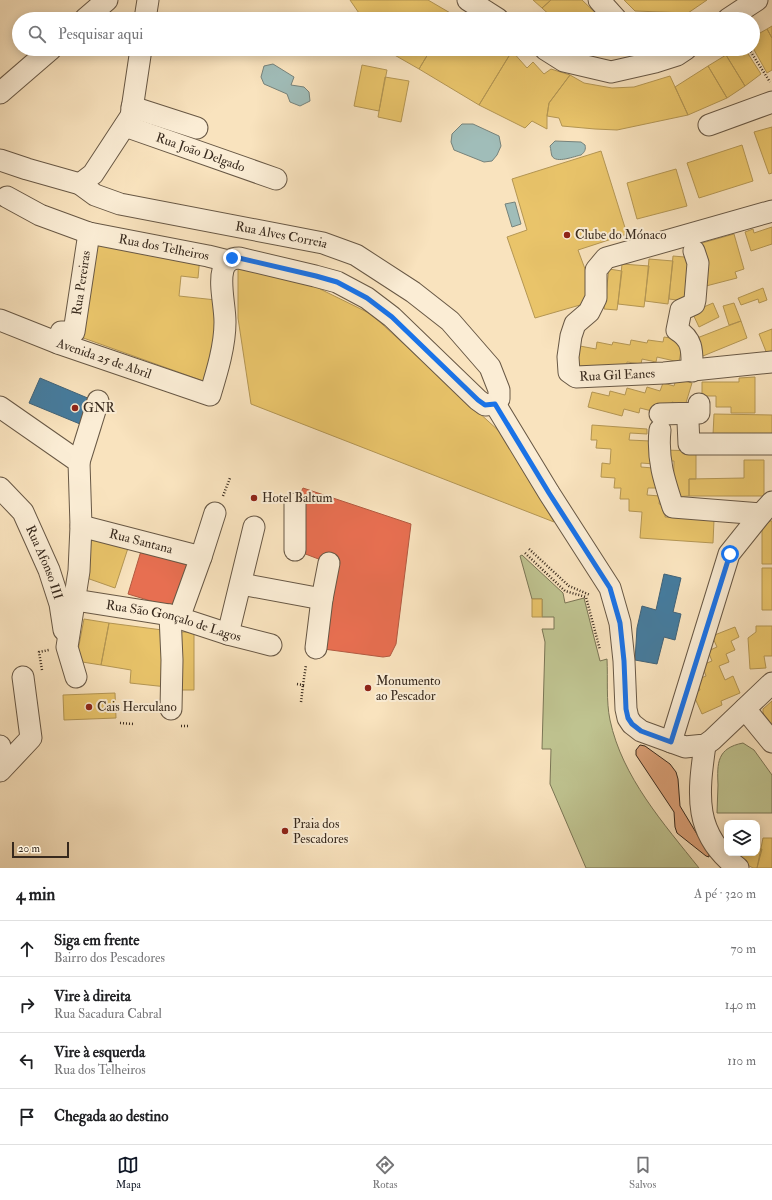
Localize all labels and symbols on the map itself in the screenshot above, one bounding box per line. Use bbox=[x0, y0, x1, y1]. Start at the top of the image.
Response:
street label: Rua João Delgado bbox=[154, 129, 247, 176]
street label: Rua Alves Correia bbox=[234, 218, 330, 252]
place label: Clube do Mónaco bbox=[575, 227, 667, 243]
marker: Clube do Mónaco bbox=[562, 230, 572, 240]
street label: Rua dos Telheiros bbox=[117, 231, 211, 264]
street label: Rua Pereiras bbox=[69, 249, 94, 316]
route end bbox=[223, 249, 241, 267]
street label: Avenida 25 de Abril bbox=[53, 335, 154, 383]
street label: Rua Gil Eanes bbox=[579, 365, 656, 385]
place label: GNR bbox=[83, 400, 116, 416]
marker: GNR bbox=[70, 403, 80, 413]
place label: Hotel Baltum bbox=[262, 490, 333, 506]
marker: Hotel Baltum bbox=[249, 493, 259, 503]
street label: Rua Afonso III bbox=[22, 523, 66, 601]
street label: Rua Santana bbox=[108, 526, 175, 558]
route start bbox=[721, 545, 739, 563]
street label: Rua São Gonçalo de Lagos bbox=[105, 597, 243, 645]
place label: Monumento ao Pescador bbox=[376, 673, 440, 704]
marker: Monumento ao Pescador bbox=[363, 683, 373, 693]
place label: Cais Herculano bbox=[97, 699, 177, 715]
marker: Cais Herculano bbox=[84, 702, 94, 712]
place label: Praia dos Pescadores bbox=[293, 816, 349, 847]
marker: Praia dos Pescadores bbox=[280, 826, 290, 836]
scale bar bbox=[12, 840, 69, 859]

